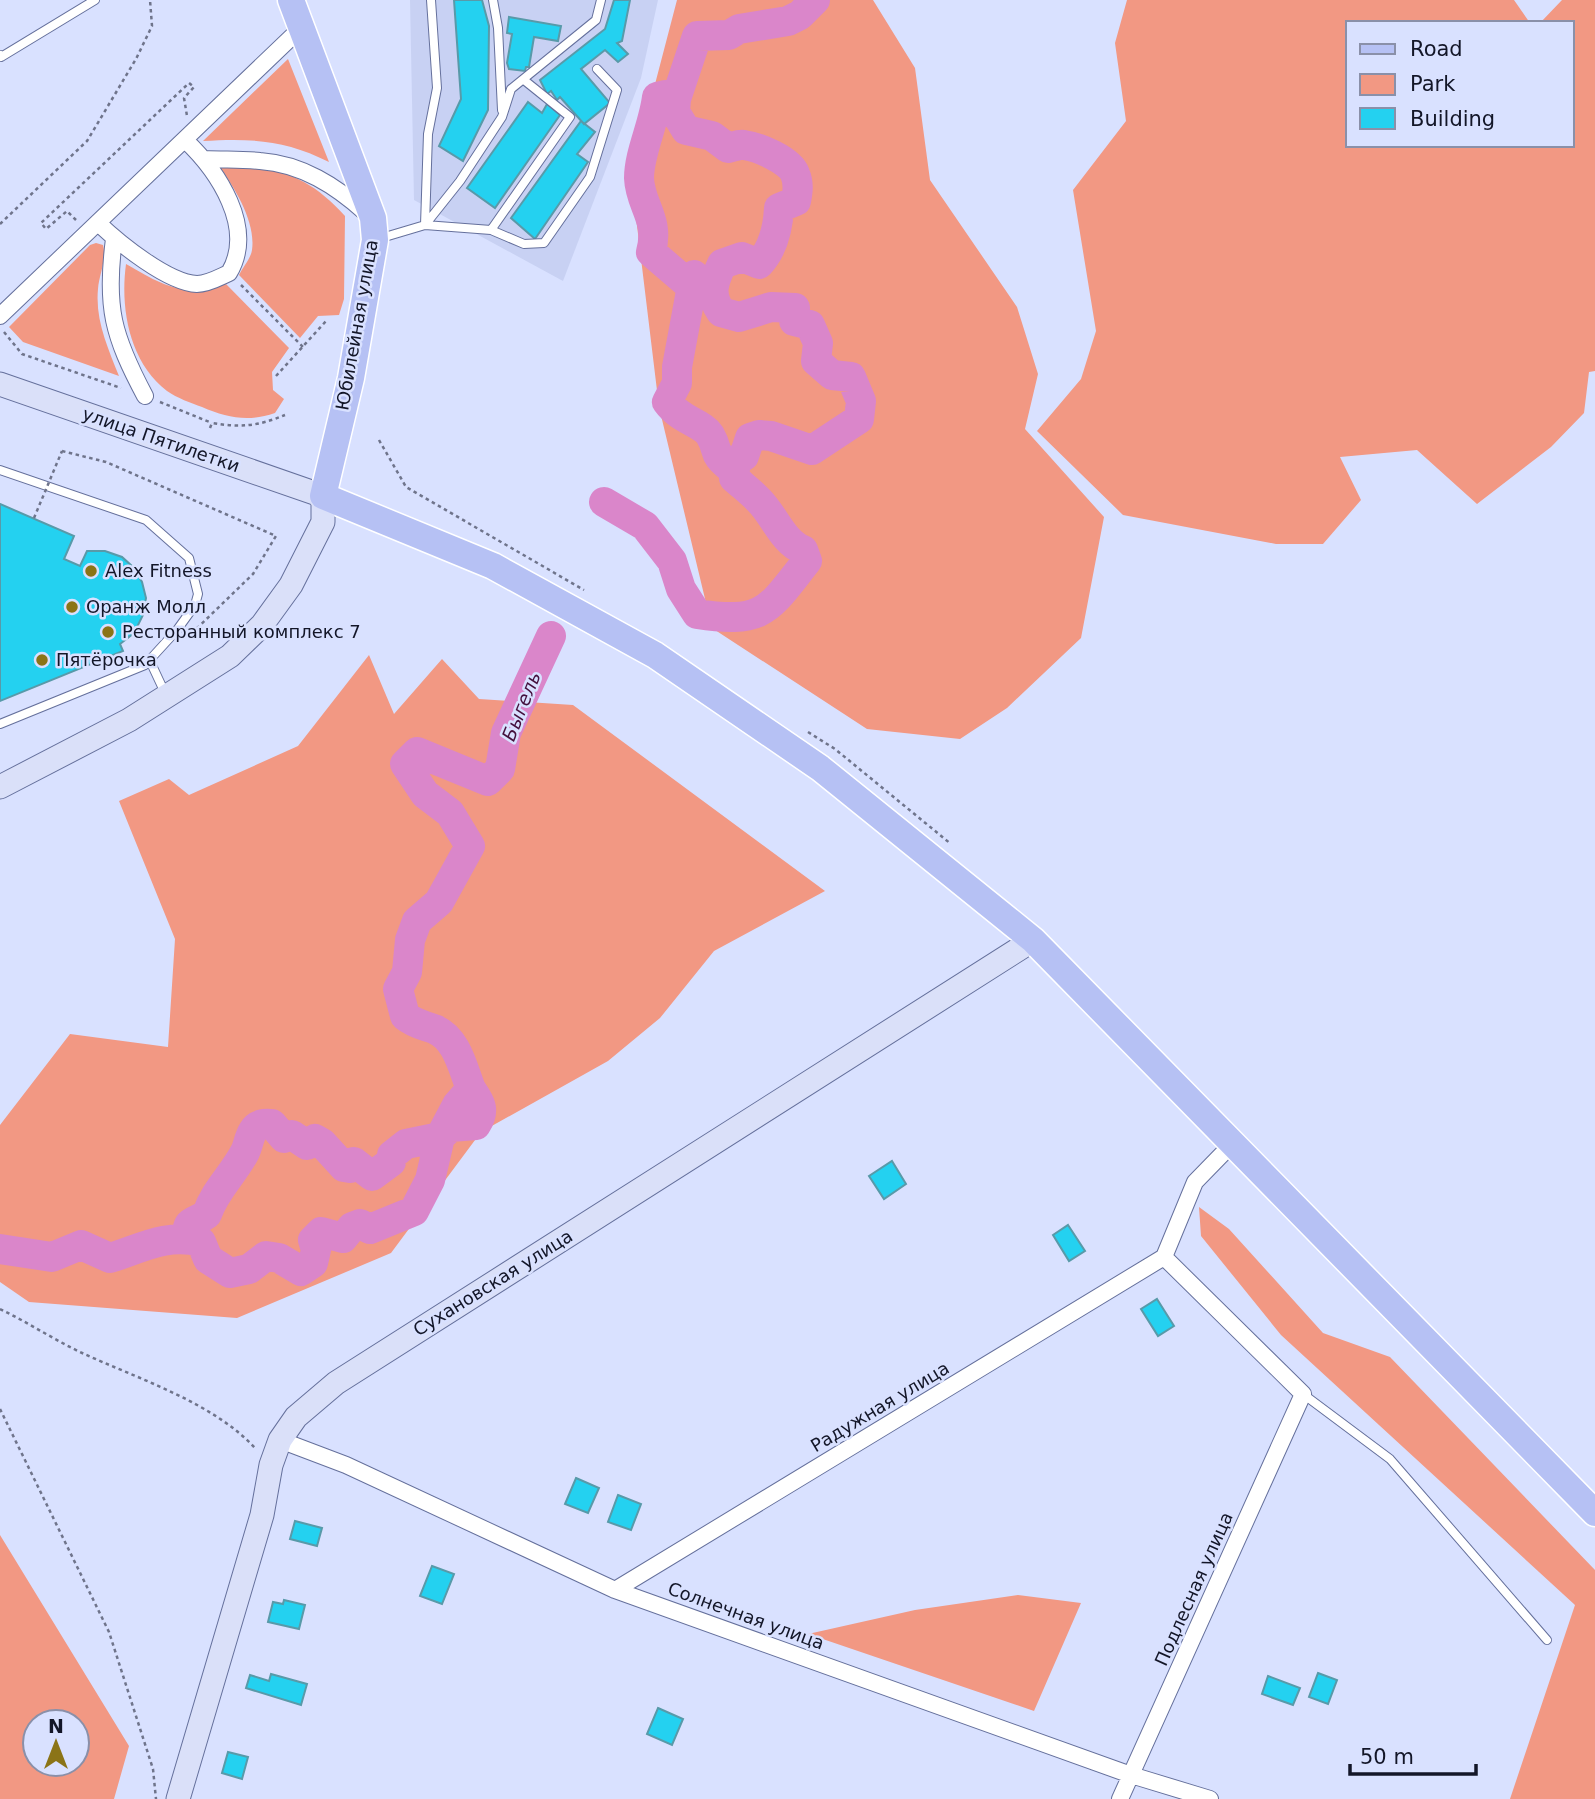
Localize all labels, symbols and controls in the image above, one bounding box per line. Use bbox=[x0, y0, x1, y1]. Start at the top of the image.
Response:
legend bbox=[1346, 21, 1574, 147]
text: Road bbox=[1410, 37, 1463, 61]
text: Park bbox=[1410, 72, 1456, 96]
text: Building bbox=[1410, 107, 1495, 131]
street label: Юбилейная улица bbox=[331, 238, 382, 412]
street label: улица Пятилетки bbox=[80, 403, 243, 476]
place label: Alex Fitness bbox=[105, 560, 212, 581]
marker: Alex Fitness bbox=[83, 563, 99, 579]
place label: Оранж Молл bbox=[86, 596, 206, 617]
marker: Оранж Молл bbox=[64, 599, 80, 615]
place label: Ресторанный комплекс 7 bbox=[122, 621, 361, 642]
marker: Ресторанный комплекс 7 bbox=[100, 624, 116, 640]
place label: Пятёрочка bbox=[56, 649, 157, 670]
marker: Пятёрочка bbox=[34, 652, 50, 668]
water label: Быгель bbox=[497, 668, 545, 744]
street label: Сухановская улица bbox=[409, 1225, 576, 1340]
street label: Радужная улица bbox=[807, 1357, 953, 1456]
street label: Подлесная улица bbox=[1150, 1509, 1237, 1669]
street label: Солнечная улица bbox=[665, 1577, 827, 1654]
north arrow bbox=[21, 1708, 91, 1778]
text: N bbox=[48, 1715, 64, 1737]
scale bar bbox=[1350, 1732, 1476, 1776]
text: 50 m bbox=[1360, 1745, 1414, 1769]

